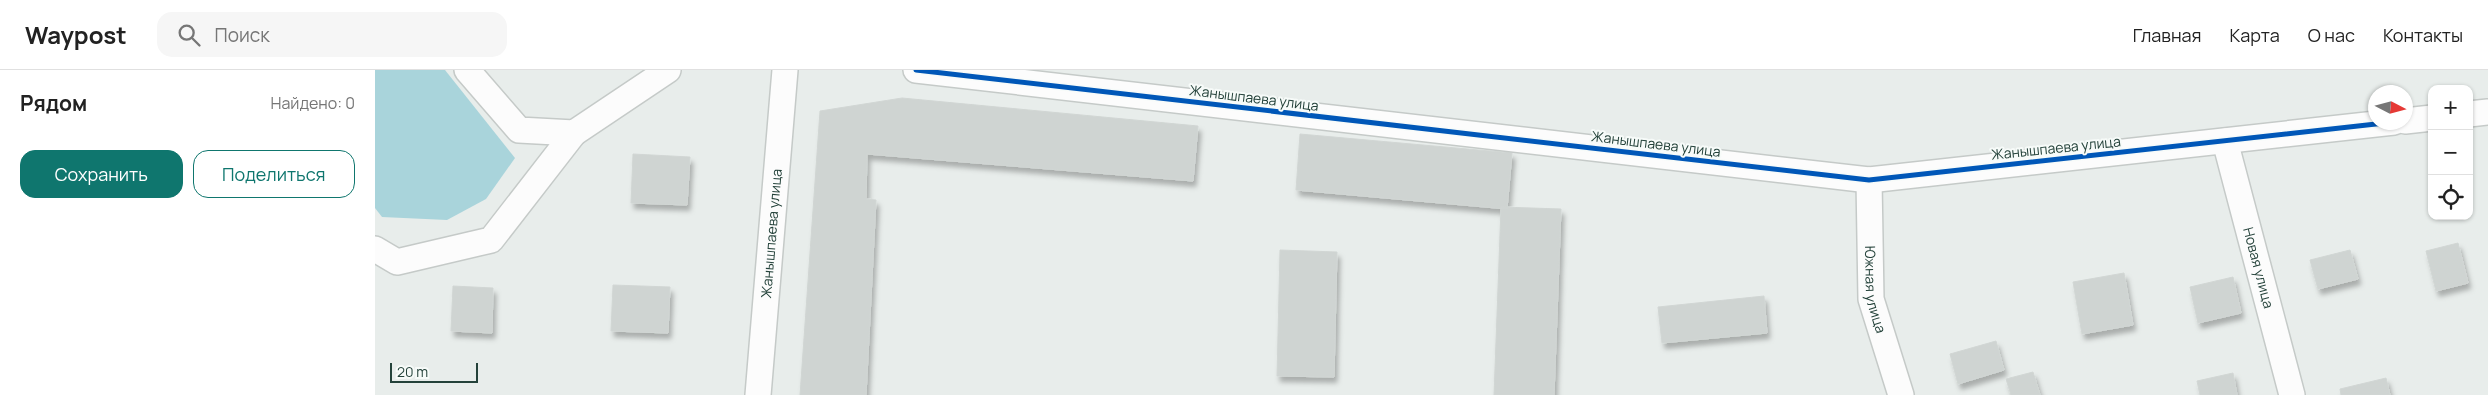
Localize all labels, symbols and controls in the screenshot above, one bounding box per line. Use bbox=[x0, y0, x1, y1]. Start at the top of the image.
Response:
search box bbox=[157, 12, 507, 57]
text: Waypost bbox=[25, 18, 127, 51]
icon: search bbox=[175, 21, 203, 49]
text: Поиск bbox=[215, 22, 270, 48]
text: Главная bbox=[2133, 23, 2202, 47]
text: Карта bbox=[2230, 23, 2280, 47]
text: О нас bbox=[2308, 23, 2355, 47]
text: Контакты bbox=[2383, 23, 2463, 47]
street label: Жанышпаева улица bbox=[1188, 80, 1320, 115]
north arrow bbox=[2368, 85, 2413, 130]
map controls bbox=[2428, 85, 2473, 220]
button: + bbox=[2428, 85, 2473, 130]
text: Рядом bbox=[20, 89, 87, 117]
text: Найдено: 0 bbox=[270, 92, 355, 114]
street label: Жанышпаева улица bbox=[1590, 126, 1722, 161]
button: − bbox=[2428, 130, 2473, 175]
street label: Жанышпаева улица bbox=[1990, 131, 2122, 164]
button: Сохранить bbox=[20, 150, 183, 198]
button: Поделиться bbox=[193, 150, 355, 198]
street label: Жанышпаева улица bbox=[756, 168, 786, 299]
button: locate bbox=[2428, 175, 2473, 220]
street label: Новая улица bbox=[2239, 225, 2279, 310]
street label: Южная улица bbox=[1861, 246, 1891, 335]
scale bar bbox=[390, 360, 477, 383]
text: 20 m bbox=[397, 362, 428, 381]

